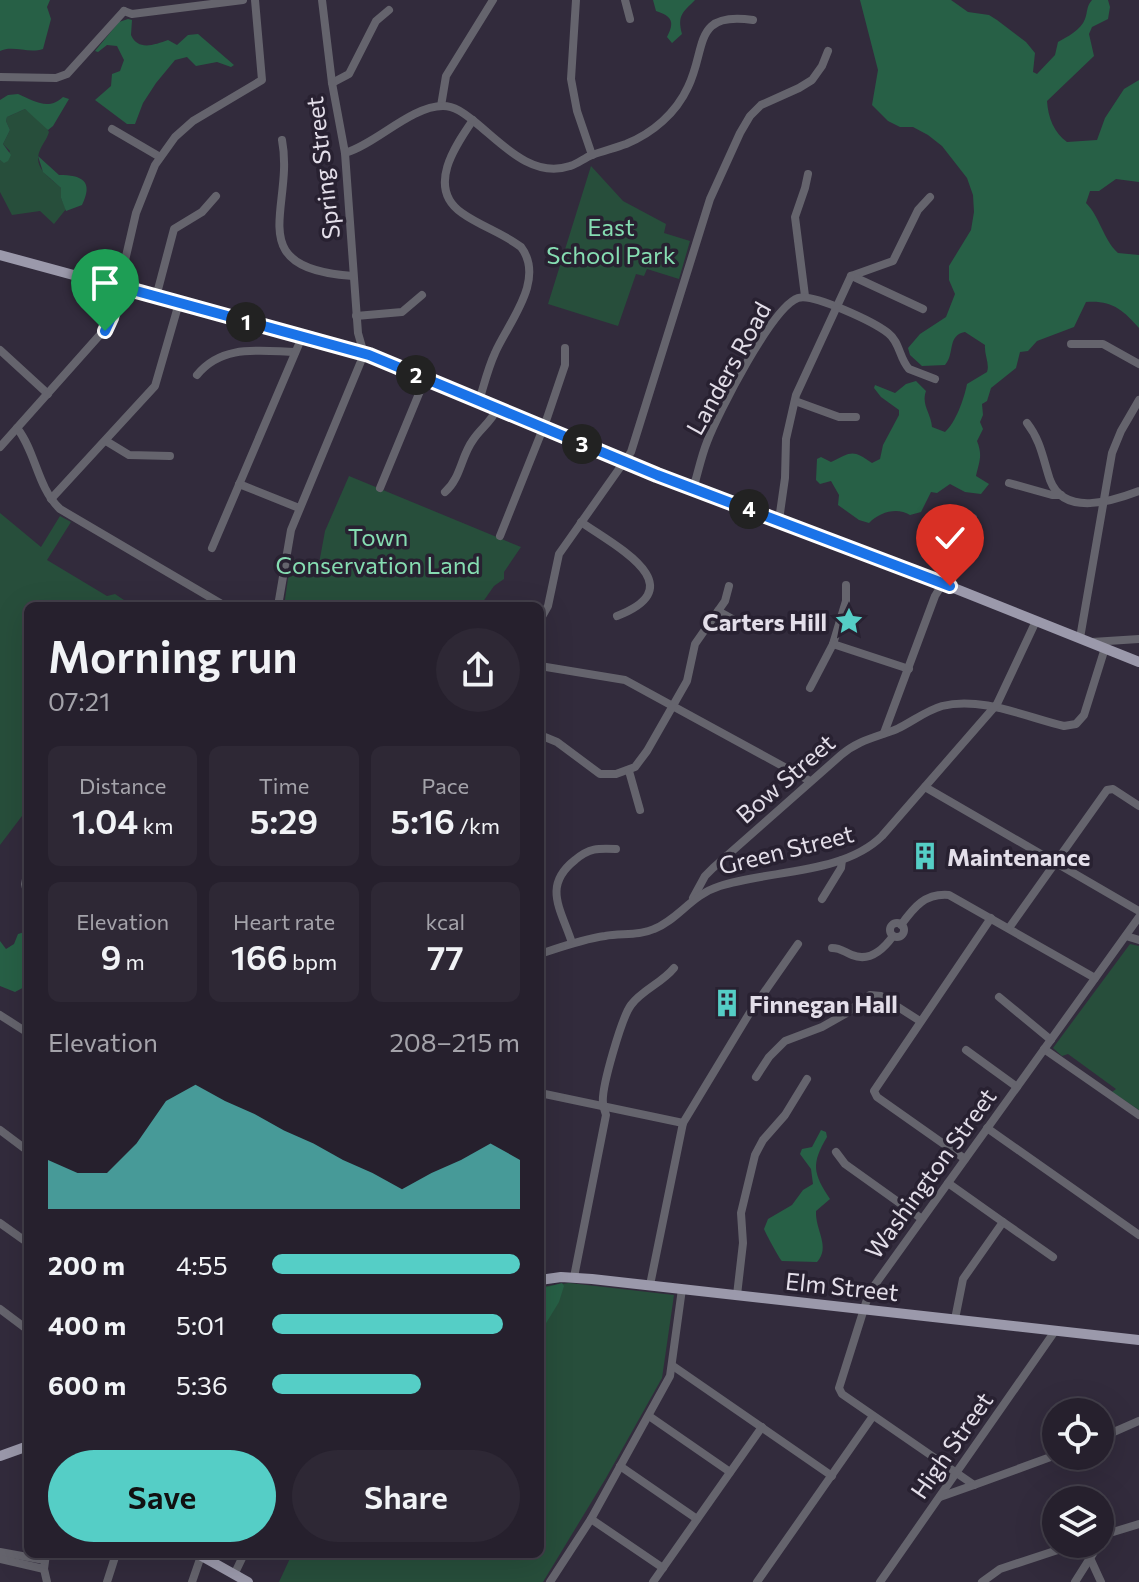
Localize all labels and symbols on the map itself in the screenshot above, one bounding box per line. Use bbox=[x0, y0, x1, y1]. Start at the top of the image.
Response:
street label: Spring Street bbox=[299, 95, 345, 241]
park label: East School Park bbox=[546, 212, 676, 269]
pin bbox=[71, 249, 139, 331]
street label: Landers Road bbox=[680, 297, 776, 439]
pin: 1 bbox=[226, 302, 266, 342]
pin: 2 bbox=[396, 355, 436, 395]
pin: 3 bbox=[562, 424, 602, 464]
pin: 4 bbox=[729, 489, 769, 529]
pin bbox=[916, 504, 984, 586]
park label: Town Conservation Land bbox=[276, 522, 480, 579]
place icon: Carters Hill bbox=[834, 606, 864, 636]
place label: Carters Hill bbox=[702, 607, 827, 636]
street label: Bow Street bbox=[730, 727, 840, 829]
street label: Green Street bbox=[715, 818, 857, 880]
building icon: Maintenance bbox=[910, 841, 940, 871]
place label: Maintenance bbox=[947, 842, 1090, 871]
building icon: Finnegan Hall bbox=[712, 988, 742, 1018]
place label: Finnegan Hall bbox=[749, 989, 898, 1018]
street label: Washington Street bbox=[858, 1082, 1002, 1264]
street label: Elm Street bbox=[784, 1266, 900, 1306]
street label: High Street bbox=[904, 1386, 998, 1504]

